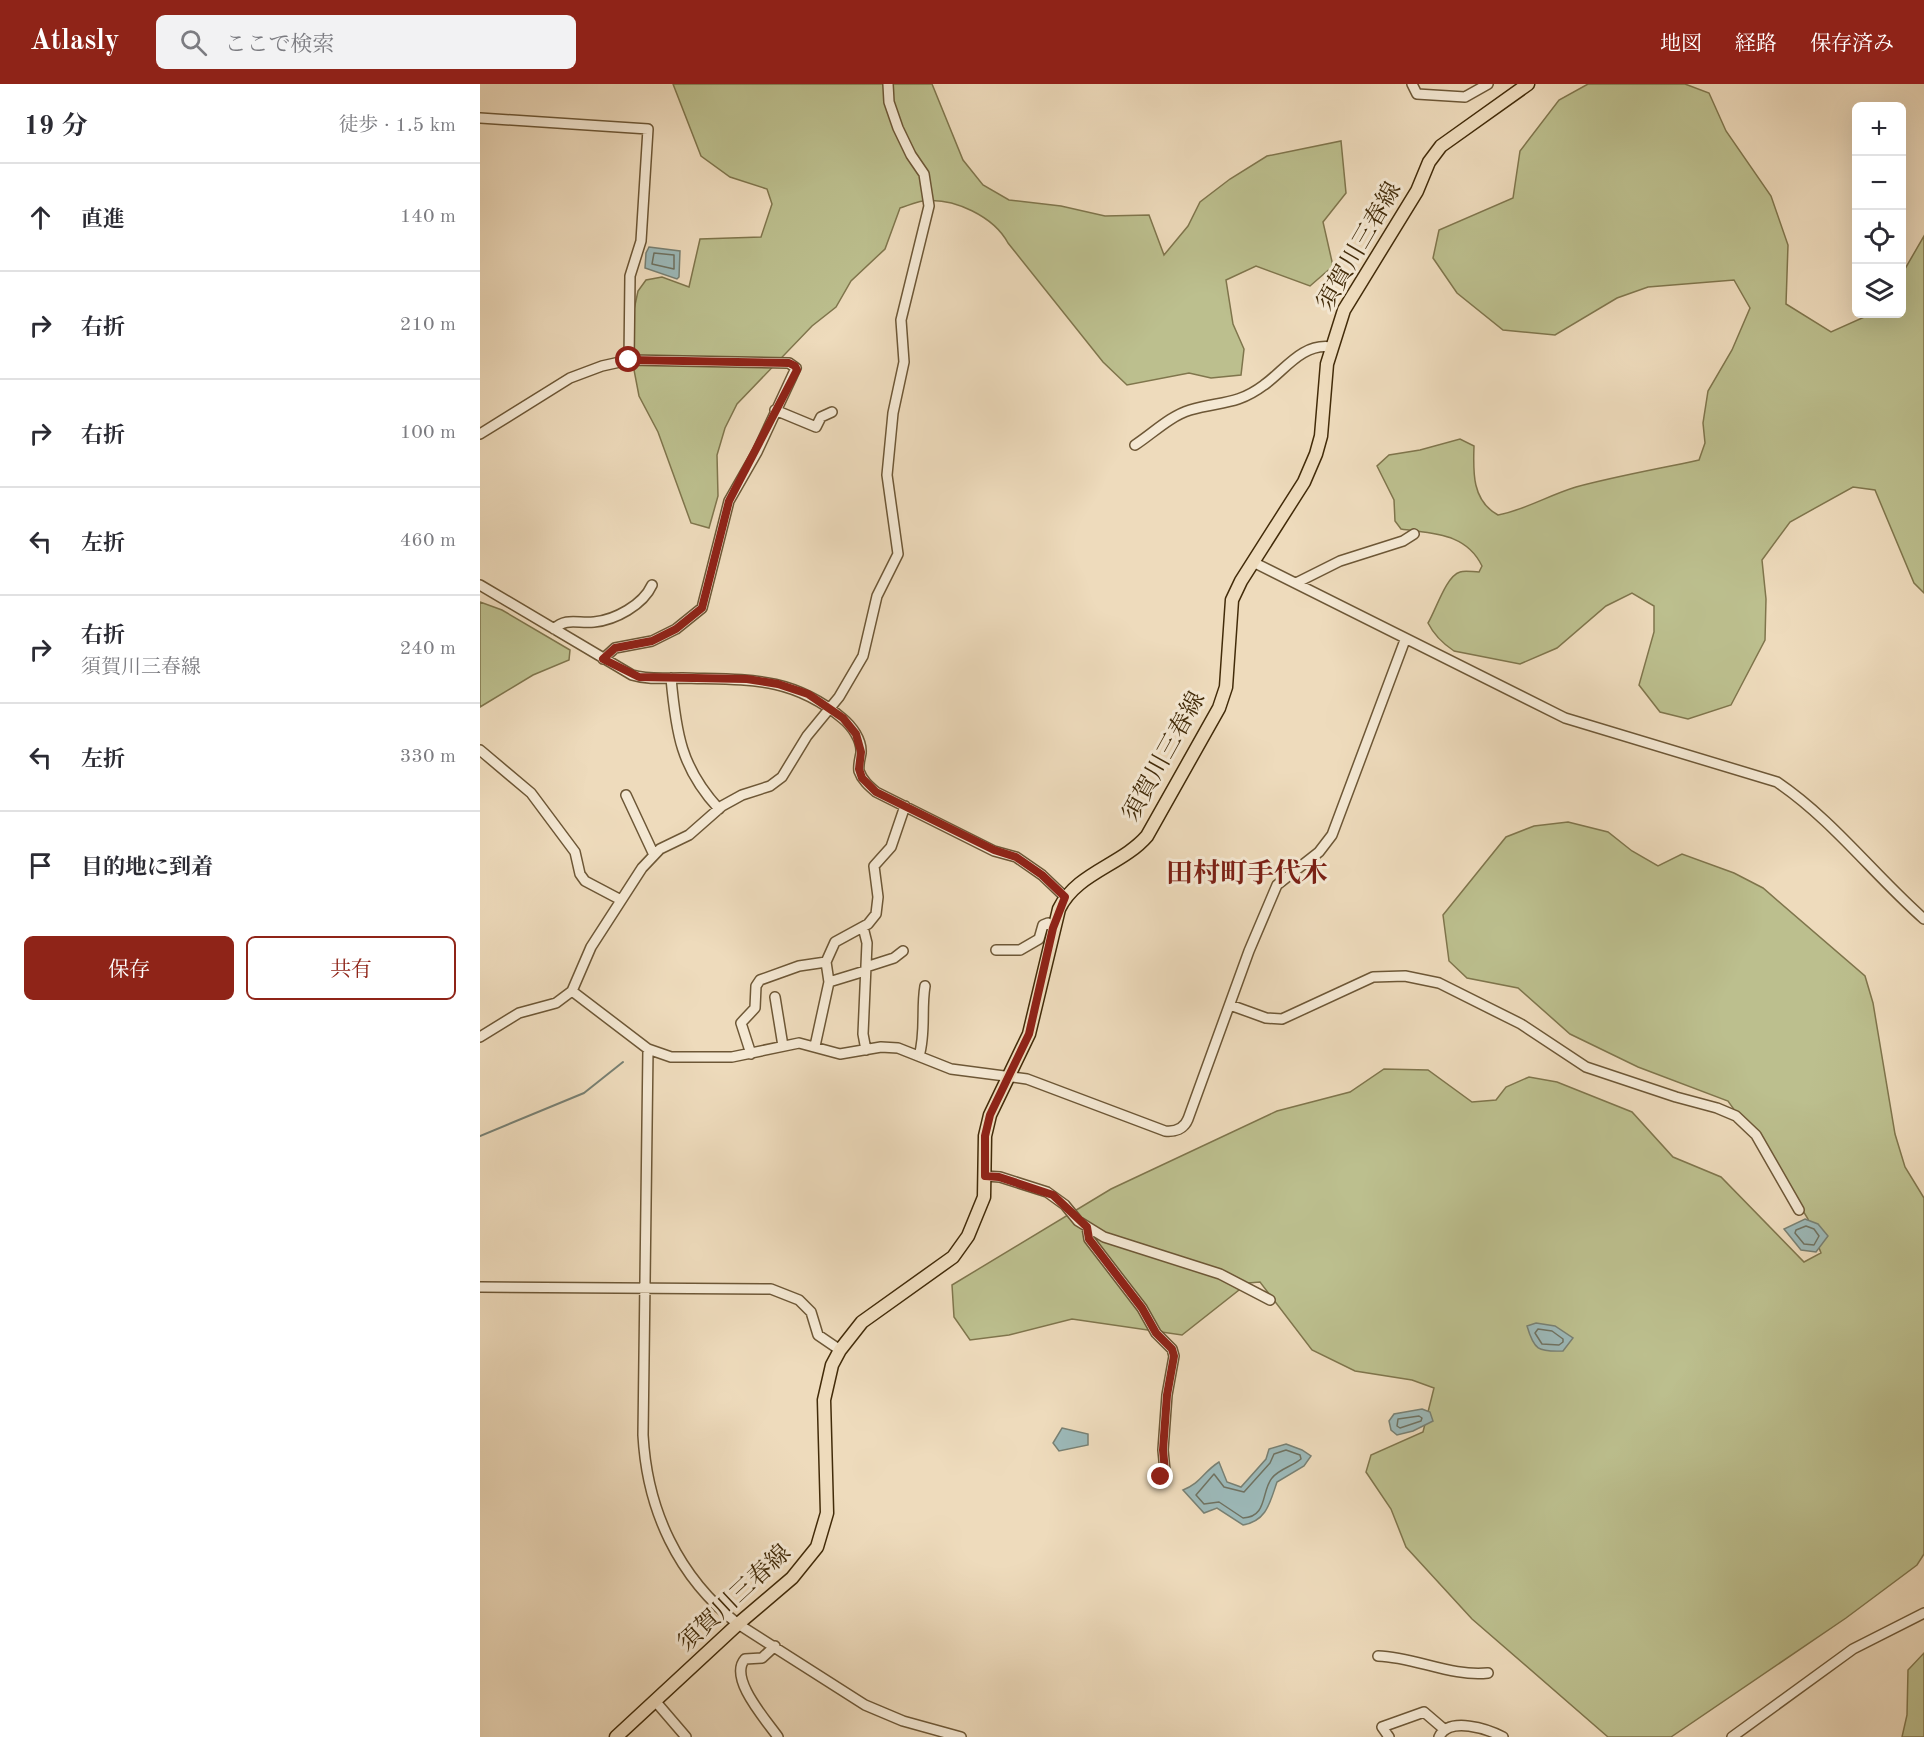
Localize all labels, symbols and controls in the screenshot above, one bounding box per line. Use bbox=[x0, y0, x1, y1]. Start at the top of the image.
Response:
search box bbox=[156, 15, 576, 69]
icon: search bbox=[177, 26, 210, 59]
text: Atlasly bbox=[30, 28, 120, 56]
text: ここで検索 bbox=[225, 34, 335, 56]
text: 地図 bbox=[1660, 34, 1702, 55]
text: 経路 bbox=[1735, 34, 1777, 55]
text: 保存済み bbox=[1810, 34, 1894, 55]
map controls bbox=[1852, 102, 1906, 318]
button: + bbox=[1852, 102, 1906, 156]
text: 19 分 bbox=[24, 114, 87, 140]
text: 徒歩 · 1.5 km bbox=[339, 116, 456, 136]
button: − bbox=[1852, 156, 1906, 210]
street label: 須賀川三春線 bbox=[1311, 177, 1406, 315]
icon: ahead bbox=[24, 201, 57, 234]
text: 140 m bbox=[400, 207, 456, 227]
text: 直進 bbox=[81, 209, 125, 231]
button: locate bbox=[1852, 210, 1906, 264]
button: layers bbox=[1852, 264, 1906, 318]
icon: right bbox=[24, 309, 57, 342]
text: 210 m bbox=[400, 315, 456, 335]
text: 右折 bbox=[81, 317, 125, 339]
route start bbox=[615, 346, 641, 372]
icon: right bbox=[24, 417, 57, 450]
text: 100 m bbox=[400, 423, 456, 443]
text: 右折 bbox=[81, 425, 125, 447]
icon: left bbox=[24, 525, 57, 558]
text: 460 m bbox=[400, 531, 456, 551]
text: 左折 bbox=[81, 533, 125, 555]
text: 右折 bbox=[81, 625, 125, 647]
icon: right bbox=[24, 633, 57, 666]
text: 240 m bbox=[400, 639, 456, 659]
text: 須賀川三春線 bbox=[81, 658, 201, 678]
street label: 須賀川三春線 bbox=[1117, 687, 1210, 826]
icon: left bbox=[24, 741, 57, 774]
text: 330 m bbox=[400, 747, 456, 767]
text: 左折 bbox=[81, 749, 125, 771]
icon: arrive bbox=[24, 849, 57, 882]
text: 目的地に到着 bbox=[81, 857, 213, 879]
district label: 田村町手代木 bbox=[1166, 858, 1328, 888]
button: 保存 bbox=[24, 936, 234, 1000]
button: 共有 bbox=[246, 936, 456, 1000]
route end bbox=[1147, 1463, 1173, 1489]
street label: 須賀川三春線 bbox=[672, 1539, 796, 1657]

